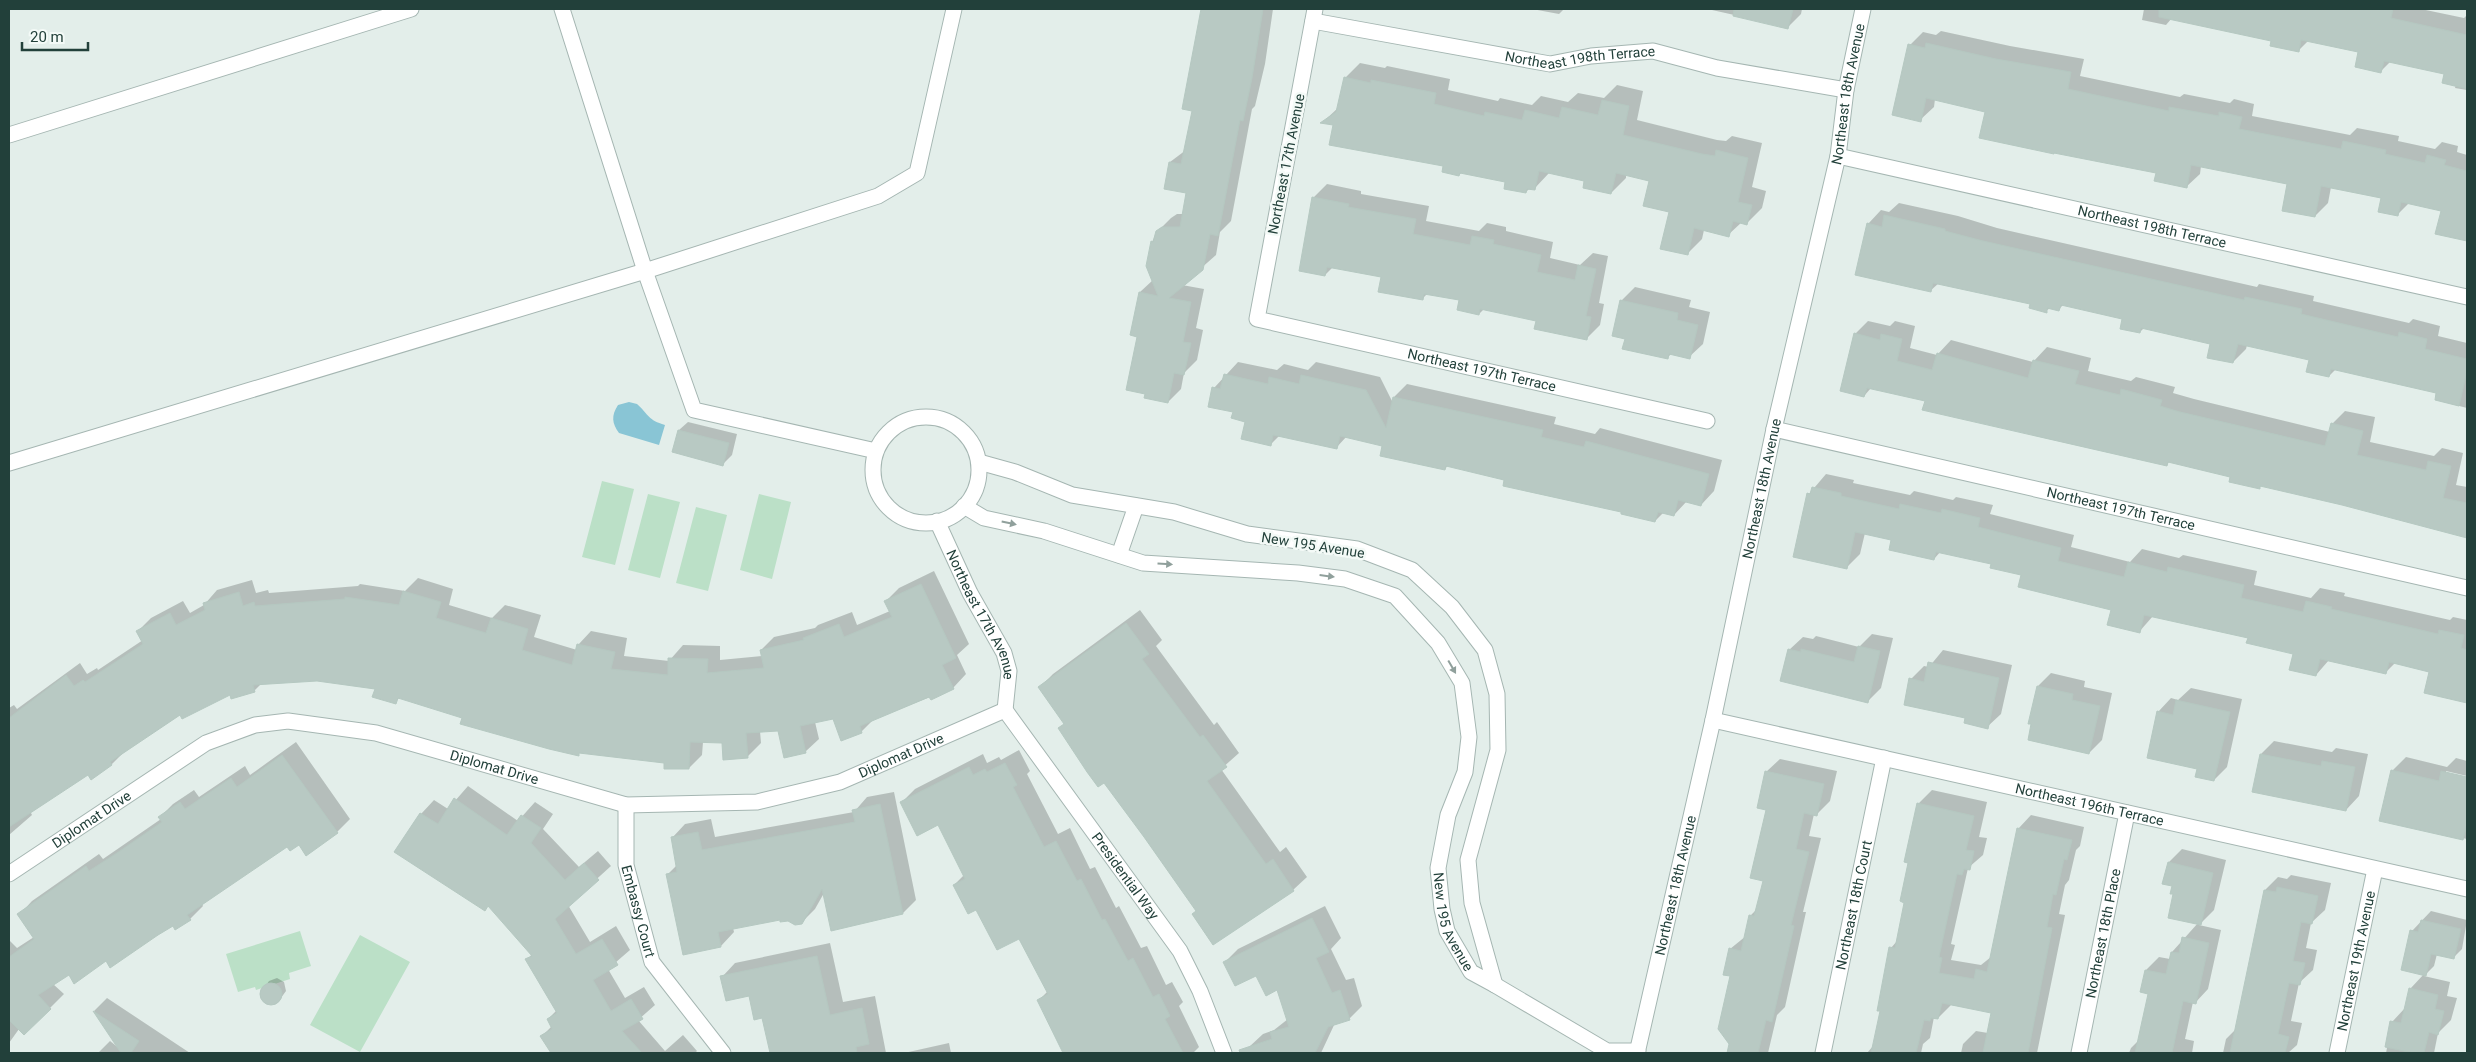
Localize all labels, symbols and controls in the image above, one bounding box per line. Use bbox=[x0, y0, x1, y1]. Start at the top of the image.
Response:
scale bar bbox=[22, 20, 89, 52]
street label: Northeast 18th Avenue bbox=[1828, 22, 1868, 166]
text: 20 m bbox=[30, 28, 64, 46]
street label: Northeast 198th Terrace bbox=[1504, 43, 1656, 72]
street label: Northeast 17th Avenue bbox=[1265, 92, 1307, 236]
street label: Northeast 198th Terrace bbox=[2076, 202, 2228, 251]
street label: Northeast 197th Terrace bbox=[1406, 345, 1558, 395]
street label: Northeast 18th Avenue bbox=[1739, 417, 1784, 560]
street label: Northeast 197th Terrace bbox=[2045, 484, 2197, 533]
one-way arrow bbox=[1001, 519, 1016, 527]
street label: New 195 Avenue bbox=[1260, 529, 1366, 561]
street label: Northeast 17th Avenue bbox=[943, 547, 1017, 680]
one-way arrow bbox=[1158, 561, 1174, 569]
one-way arrow bbox=[1320, 572, 1336, 580]
one-way arrow bbox=[1448, 660, 1457, 673]
street label: Diplomat Drive bbox=[856, 730, 946, 781]
street label: Diplomat Drive bbox=[448, 747, 540, 787]
street label: Northeast 196th Terrace bbox=[2014, 780, 2165, 829]
street label: Diplomat Drive bbox=[49, 787, 134, 851]
street label: Northeast 18th Avenue bbox=[1652, 814, 1699, 957]
street label: Presidential Way bbox=[1089, 829, 1163, 923]
street label: Northeast 18th Court bbox=[1832, 839, 1875, 971]
street label: Embassy Court bbox=[618, 863, 659, 960]
street label: Northeast 18th Place bbox=[2082, 867, 2124, 1000]
street label: New 195 Avenue bbox=[1430, 872, 1477, 974]
street label: Northeast 19th Avenue bbox=[2334, 889, 2378, 1033]

